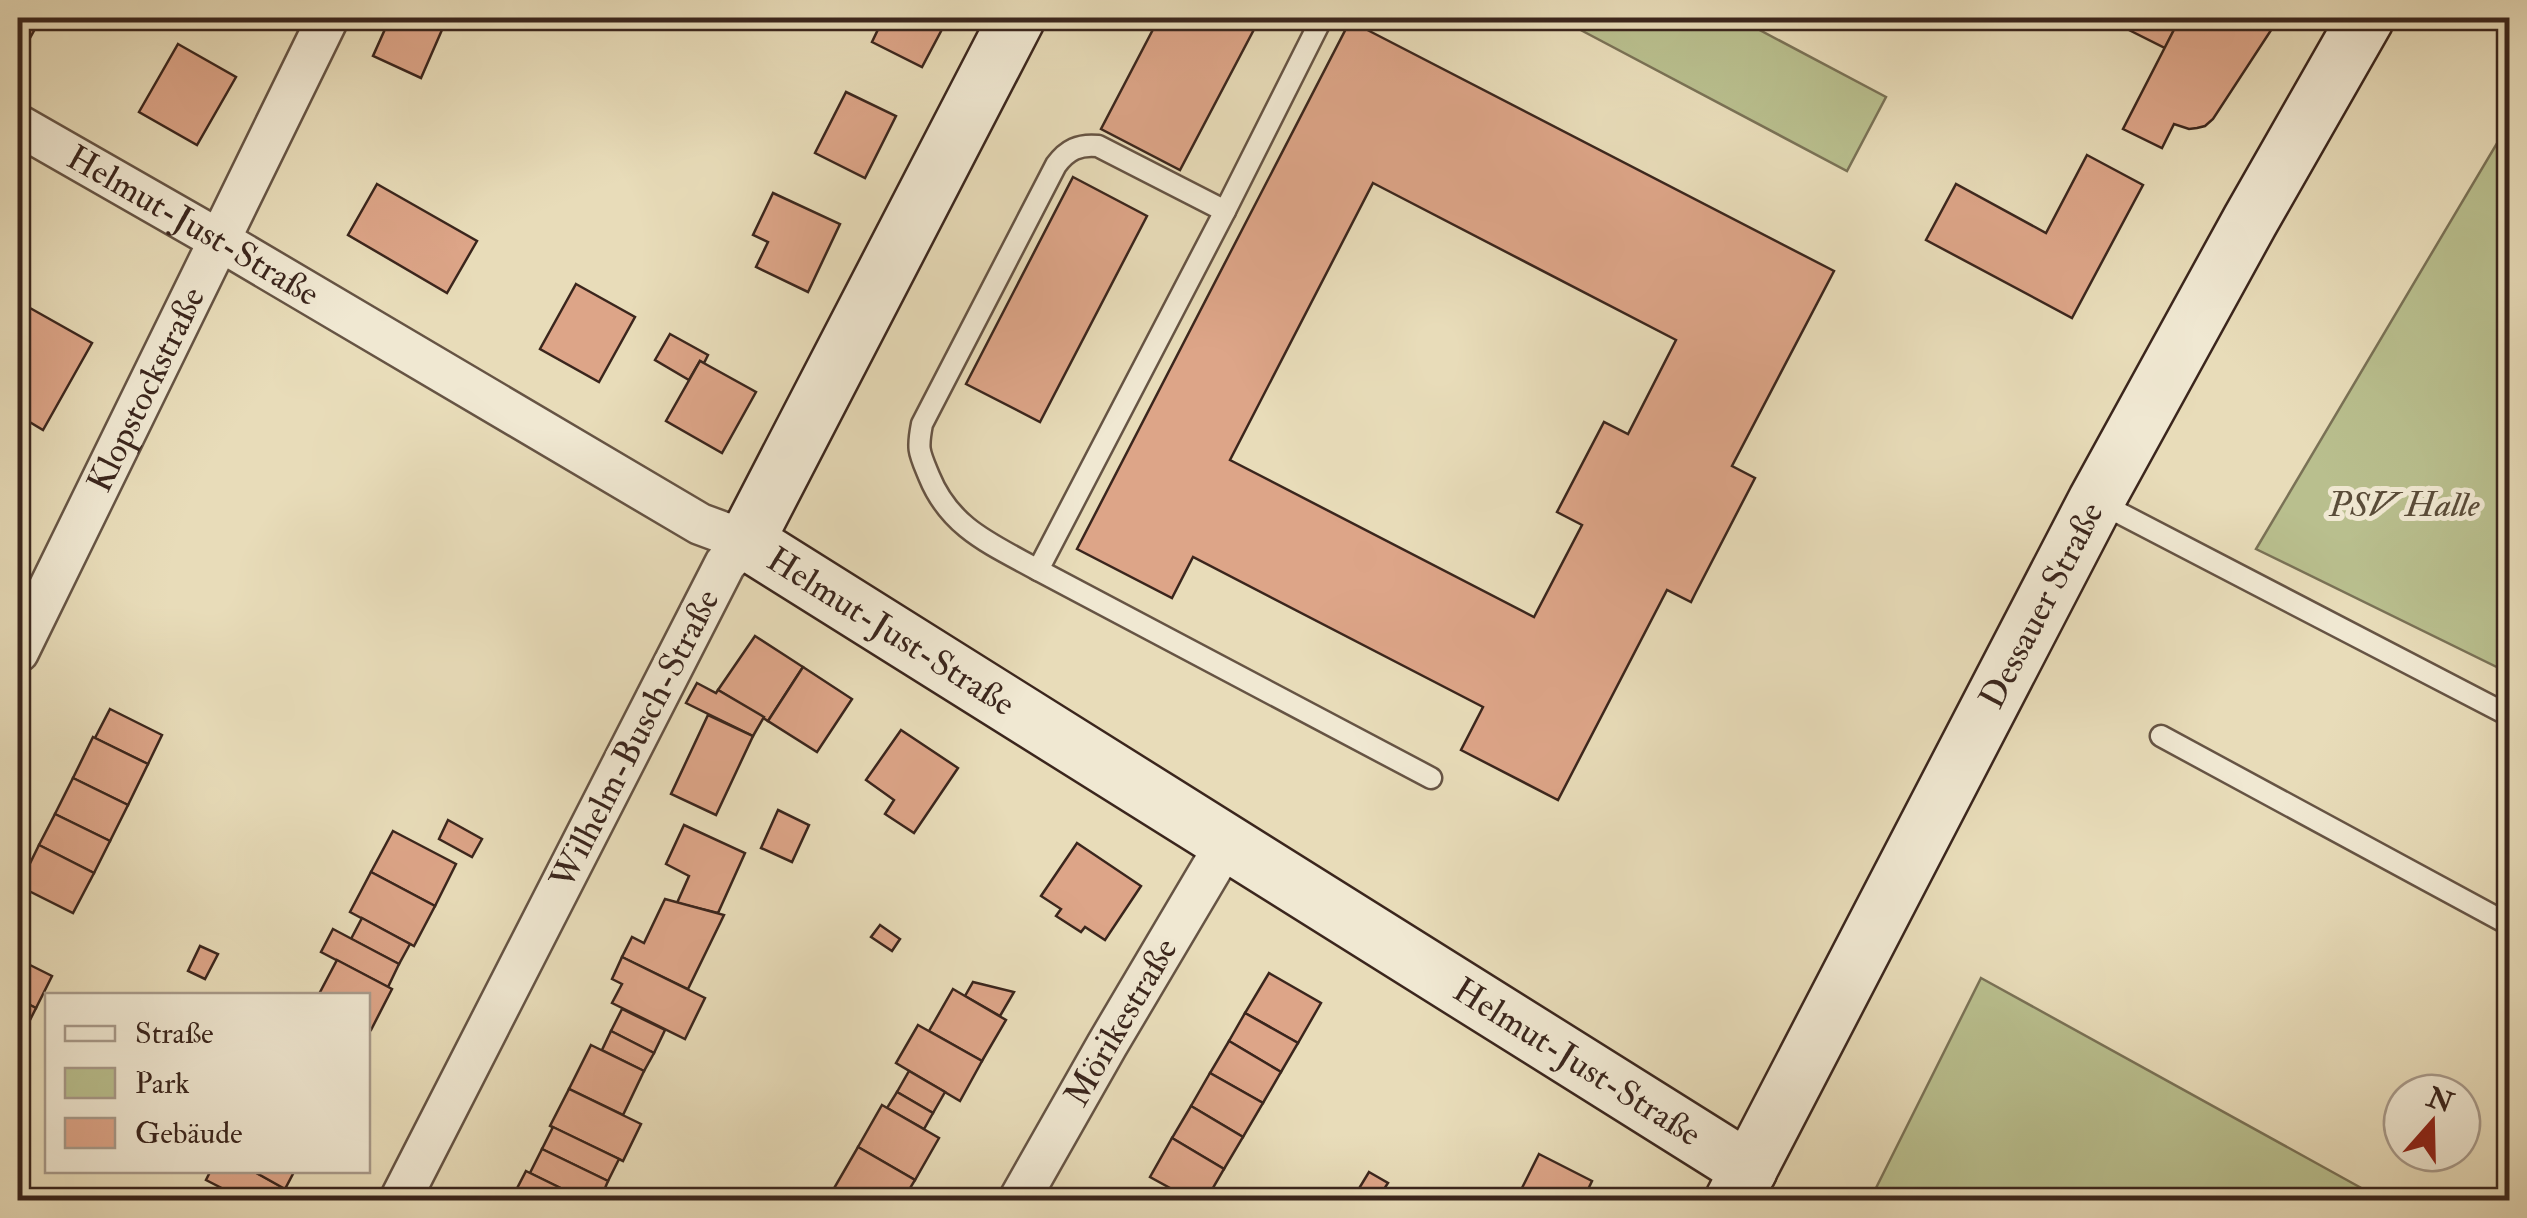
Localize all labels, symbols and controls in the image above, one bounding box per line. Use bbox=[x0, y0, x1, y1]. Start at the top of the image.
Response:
street label: Helmut-Just-Straße bbox=[59, 136, 327, 316]
street label: Klopstockstraße bbox=[78, 280, 215, 499]
park label: PSV Halle bbox=[2328, 483, 2480, 527]
street label: Dessauer Straße bbox=[1970, 495, 2114, 716]
street label: Helmut-Just-Straße bbox=[759, 538, 1023, 726]
street label: Wilhelm-Busch-Straße bbox=[540, 582, 729, 897]
street label: Mörikestraße bbox=[1055, 930, 1187, 1114]
street label: Helmut-Just-Straße bbox=[1445, 968, 1709, 1156]
legend bbox=[45, 993, 370, 1173]
text: Straße bbox=[135, 1015, 214, 1052]
text: Park bbox=[135, 1065, 190, 1102]
north arrow bbox=[2382, 1073, 2482, 1173]
text: N bbox=[2421, 1080, 2459, 1122]
text: Gebäude bbox=[135, 1115, 243, 1152]

